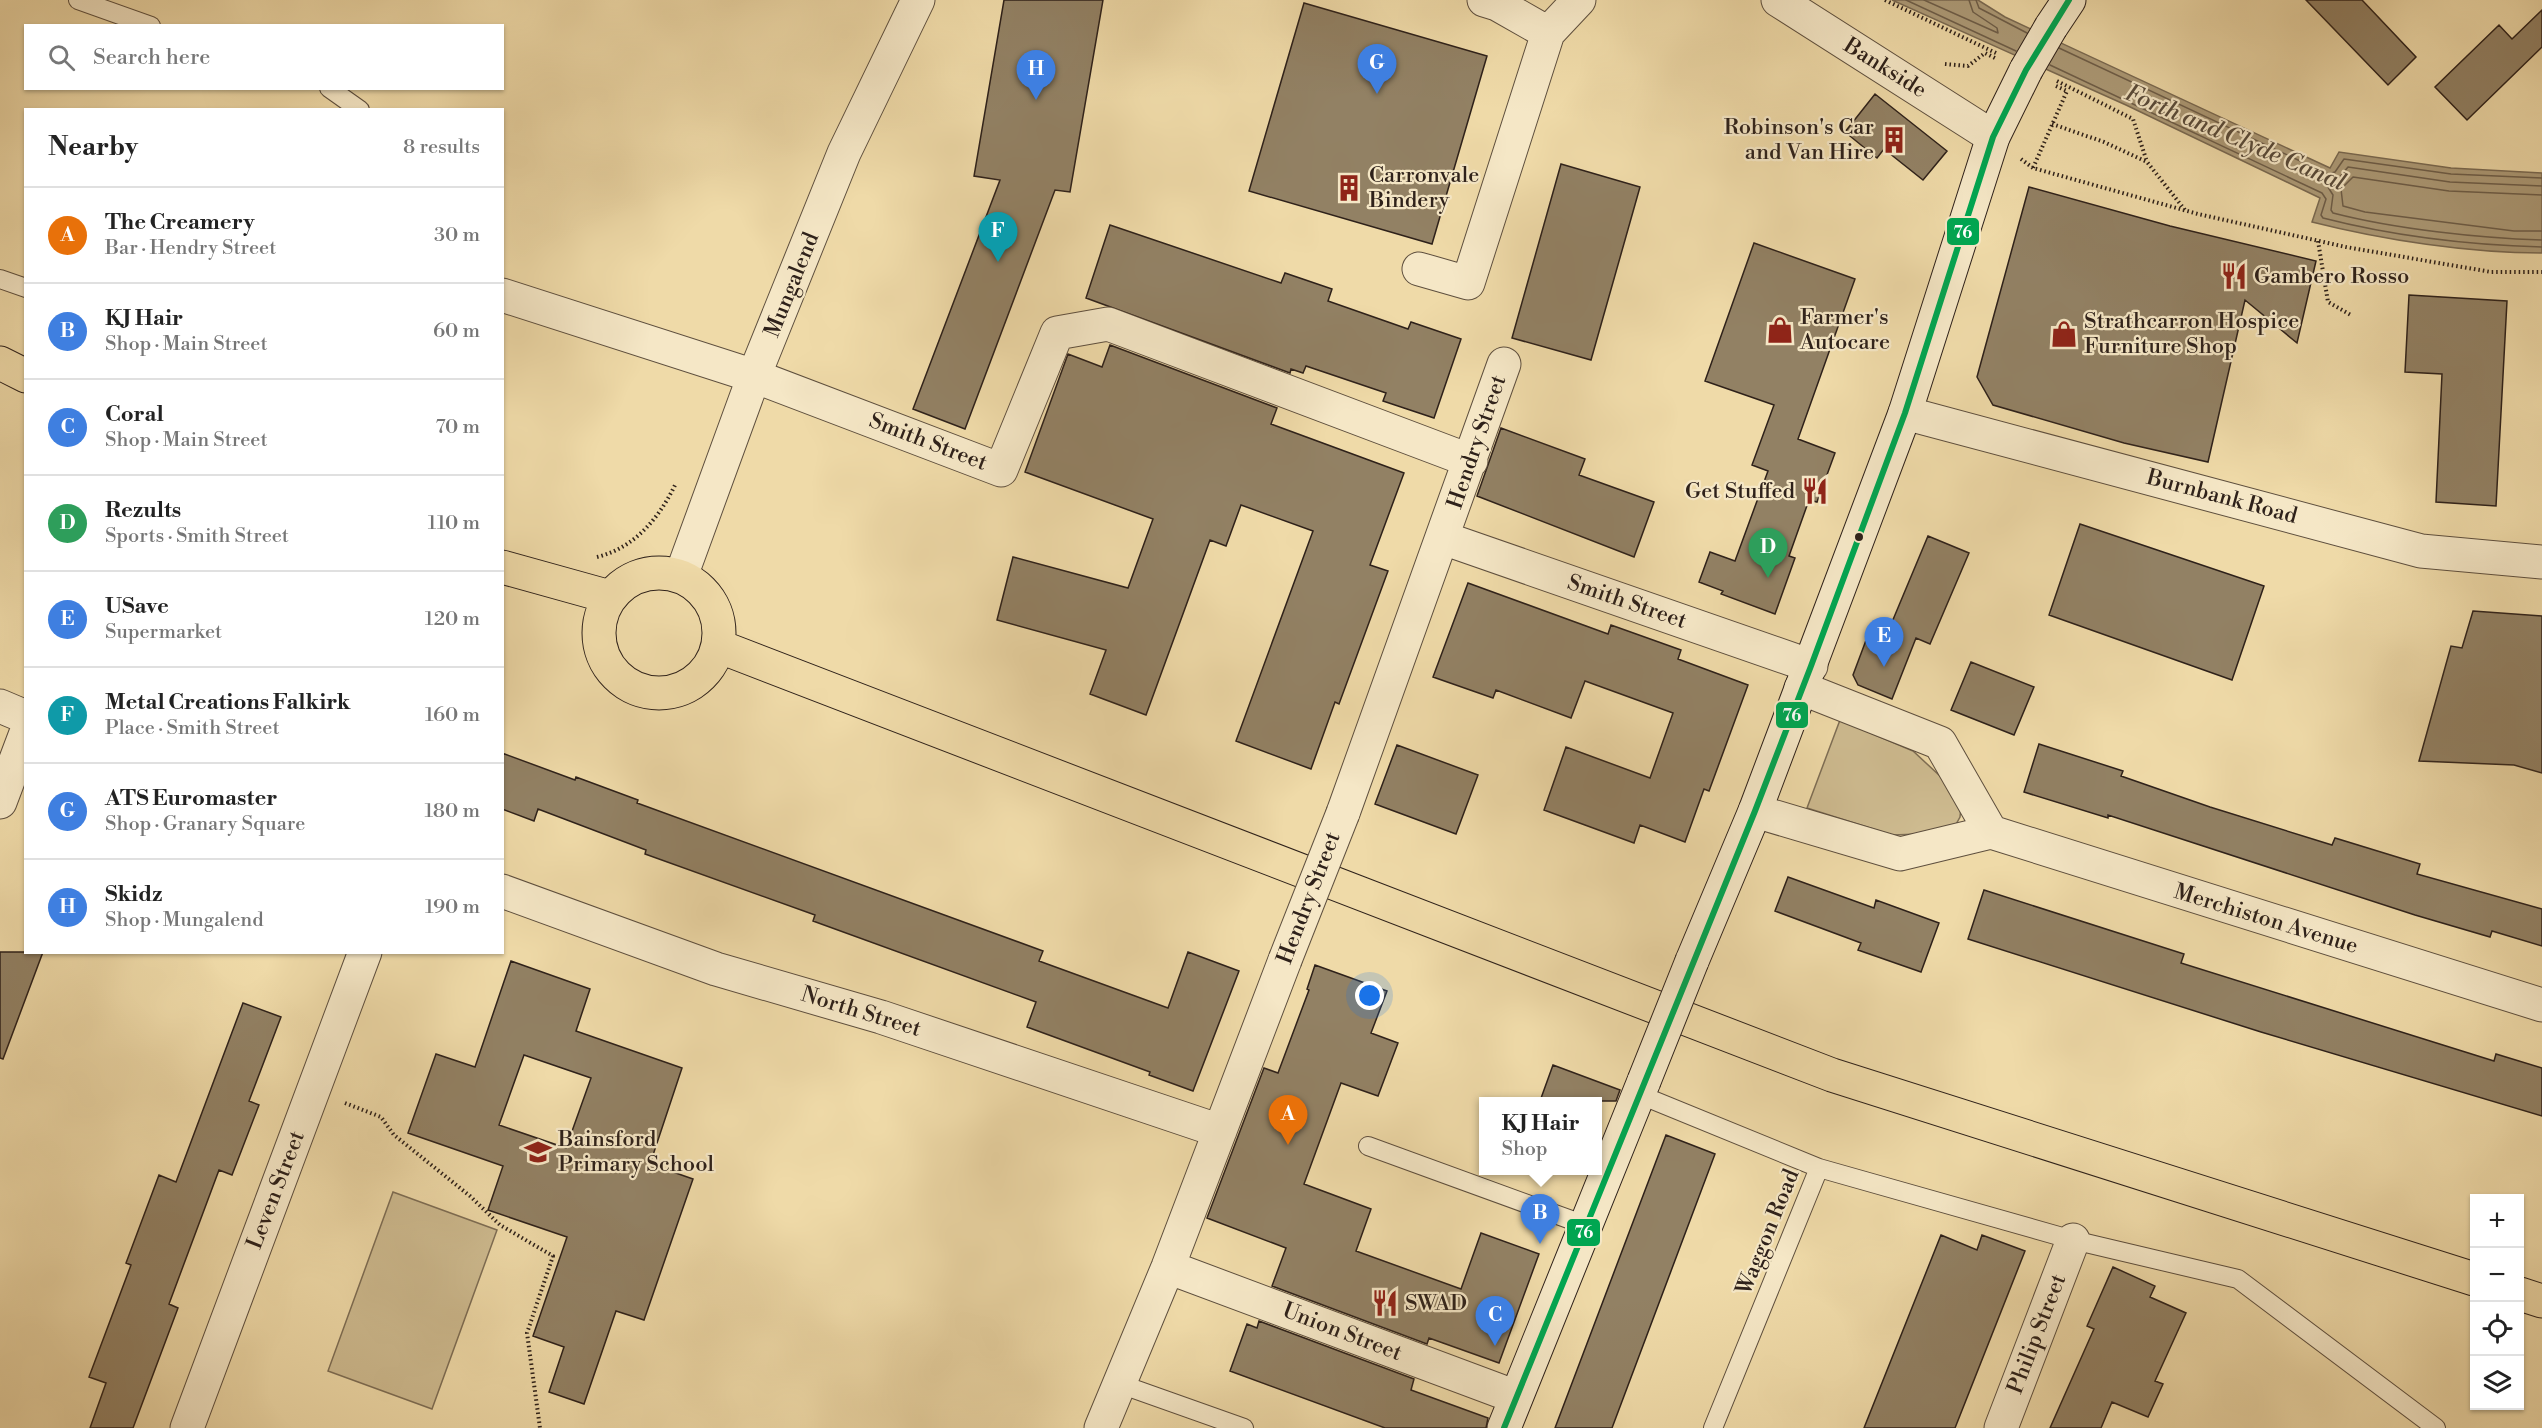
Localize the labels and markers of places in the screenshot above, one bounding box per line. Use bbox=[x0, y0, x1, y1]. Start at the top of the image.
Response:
pin: G bbox=[1358, 44, 1396, 94]
pin: H bbox=[1016, 51, 1056, 100]
place label: Robinson's Car and Van Hire bbox=[1724, 114, 1874, 166]
building icon: Robinson's Car and Van Hire bbox=[1879, 125, 1909, 155]
place label: Carronvale Bindery bbox=[1368, 162, 1479, 214]
building icon: Carronvale Bindery bbox=[1334, 173, 1364, 203]
pin: F bbox=[978, 212, 1018, 262]
restaurant icon: Gambero Rosso bbox=[2219, 261, 2249, 291]
place label: Gambero Rosso bbox=[2254, 263, 2409, 290]
place label: Farmer's Autocare bbox=[1799, 304, 1890, 356]
place label: Strathcarron Hospice Furniture Shop bbox=[2084, 308, 2299, 360]
shop icon: Farmer's Autocare bbox=[1765, 315, 1795, 345]
shop icon: Strathcarron Hospice Furniture Shop bbox=[2049, 319, 2079, 349]
restaurant icon: Get Stuffed bbox=[1800, 476, 1830, 506]
place label: Get Stuffed bbox=[1685, 478, 1795, 505]
pin: D bbox=[1748, 528, 1788, 578]
unlabelled marker bbox=[1853, 531, 1865, 543]
pin: E bbox=[1864, 618, 1904, 667]
pin: A bbox=[1268, 1096, 1308, 1145]
place label: Bainsford Primary School bbox=[557, 1126, 715, 1178]
school or university icon: Bainsford Primary School bbox=[523, 1137, 553, 1167]
pin: B bbox=[1520, 1194, 1560, 1244]
restaurant icon: SWAD bbox=[1370, 1288, 1400, 1318]
place label: SWAD bbox=[1405, 1290, 1467, 1317]
pin: C bbox=[1476, 1296, 1514, 1346]

